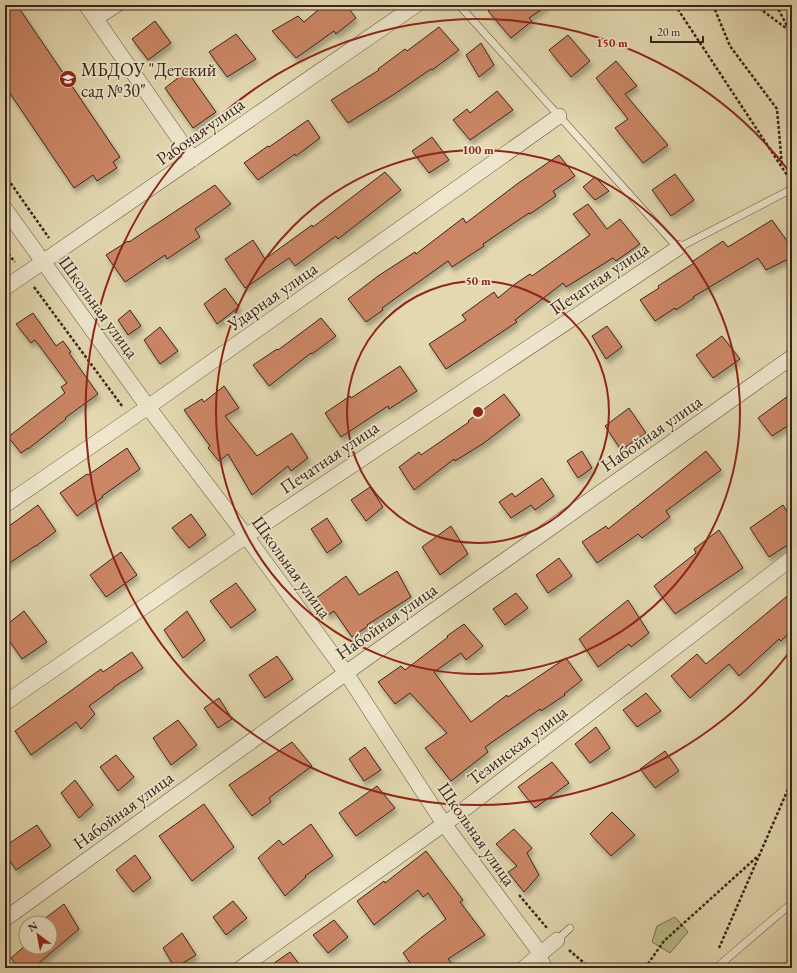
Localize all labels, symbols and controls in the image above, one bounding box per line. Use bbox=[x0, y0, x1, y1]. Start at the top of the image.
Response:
scale bar bbox=[651, 18, 703, 44]
text: 20 m bbox=[657, 24, 681, 40]
text: 150 m bbox=[596, 35, 628, 51]
place label: МБДОУ "Детский сад №30" bbox=[81, 58, 217, 102]
school or university icon: МБДОУ "Детский сад №30" bbox=[58, 69, 78, 89]
street label: Рабочая улица bbox=[152, 92, 249, 170]
text: 100 m bbox=[462, 142, 494, 158]
street label: Печатная улица bbox=[545, 236, 654, 320]
street label: Школьная улица bbox=[54, 251, 144, 363]
street label: Ударная улица bbox=[222, 256, 322, 336]
text: 50 m bbox=[465, 273, 491, 289]
street label: Набойная улица bbox=[596, 389, 707, 476]
centre of rings bbox=[471, 405, 485, 419]
street label: Печатная улица bbox=[275, 415, 384, 499]
street label: Школьная улица bbox=[247, 511, 337, 623]
street label: Набойная улица bbox=[331, 577, 442, 664]
street label: Тезинская улица bbox=[462, 699, 572, 790]
street label: Набойная улица bbox=[68, 765, 178, 854]
street label: Школьная улица bbox=[433, 778, 522, 891]
north arrow bbox=[18, 915, 58, 955]
text: N bbox=[25, 918, 40, 935]

